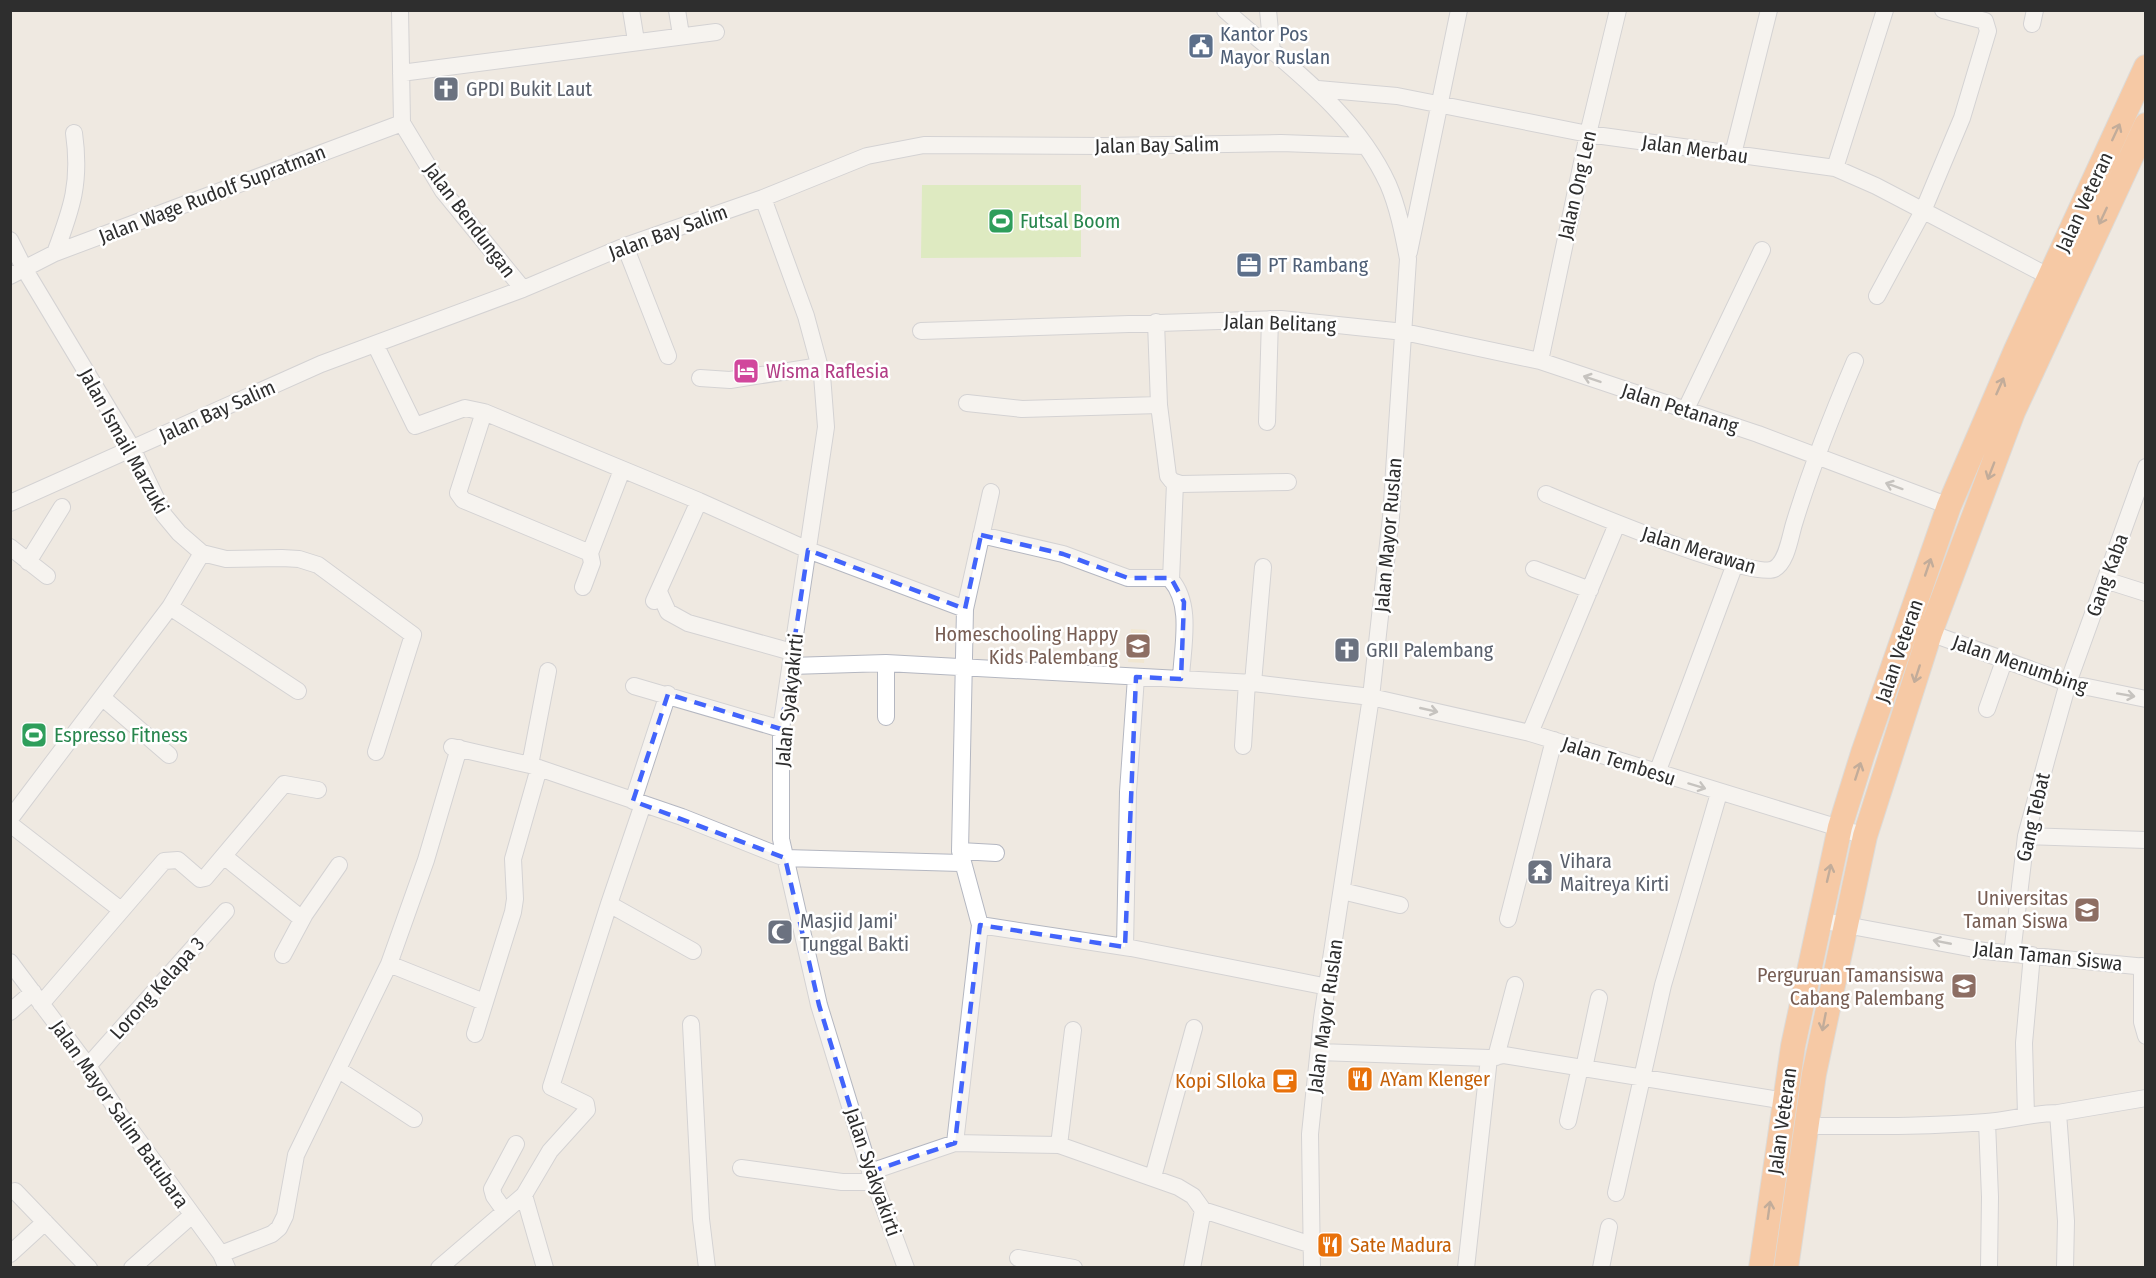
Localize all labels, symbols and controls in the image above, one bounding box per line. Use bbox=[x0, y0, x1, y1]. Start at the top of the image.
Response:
place label: Kantor Pos Mayor Ruslan bbox=[1220, 22, 1330, 69]
public building icon: Kantor Pos Mayor Ruslan bbox=[1186, 31, 1216, 61]
church icon: GPDI Bukit Laut bbox=[431, 74, 461, 104]
place label: GPDI Bukit Laut bbox=[466, 77, 592, 101]
one-way arrow bbox=[2111, 123, 2122, 141]
street label: Jalan Ong Len bbox=[1553, 128, 1601, 242]
street label: Jalan Merbau bbox=[1640, 130, 1750, 168]
street label: Jalan Bay Salim bbox=[1095, 132, 1219, 158]
street label: Jalan Wage Rudolf Supratman bbox=[95, 140, 329, 248]
street label: Jalan Veteran bbox=[2050, 148, 2118, 256]
street label: Jalan Bendungan bbox=[419, 158, 521, 282]
street label: Jalan Bay Salim bbox=[605, 199, 731, 265]
sports icon: Futsal Boom bbox=[986, 206, 1016, 236]
one-way arrow bbox=[2097, 206, 2109, 224]
place label: Futsal Boom bbox=[1020, 209, 1120, 233]
office icon: PT Rambang bbox=[1234, 250, 1264, 280]
place label: PT Rambang bbox=[1268, 253, 1369, 277]
street label: Jalan Belitang bbox=[1223, 309, 1337, 337]
hotel icon: Wisma Raflesia bbox=[731, 356, 761, 386]
place label: Wisma Raflesia bbox=[766, 359, 889, 383]
street label: Jalan Ismail Marzuki bbox=[74, 364, 174, 518]
one-way arrow bbox=[1583, 373, 1602, 384]
street label: Jalan Bay Salim bbox=[155, 375, 279, 447]
one-way arrow bbox=[1995, 377, 2006, 395]
street label: Jalan Petanang bbox=[1619, 378, 1742, 438]
street label: Jalan Mayor Ruslan bbox=[1369, 457, 1407, 613]
one-way arrow bbox=[1985, 461, 1996, 480]
one-way arrow bbox=[1885, 479, 1904, 490]
street label: Jalan Merawan bbox=[1639, 521, 1759, 579]
street label: Gang Kaba bbox=[2081, 530, 2133, 620]
one-way arrow bbox=[1923, 558, 1934, 577]
street label: Jalan Veteran bbox=[1870, 596, 1928, 706]
place label: Homeschooling Happy Kids Palembang bbox=[934, 622, 1119, 669]
street label: Jalan Menumbing bbox=[1949, 630, 2091, 699]
school or university icon: Homeschooling Happy Kids Palembang bbox=[1123, 631, 1153, 661]
street label: Jalan Syakyakirti bbox=[770, 632, 808, 768]
church icon: GRII Palembang bbox=[1332, 635, 1362, 665]
place label: GRII Palembang bbox=[1366, 638, 1494, 662]
one-way arrow bbox=[1911, 664, 1922, 683]
one-way arrow bbox=[2115, 690, 2135, 701]
one-way arrow bbox=[1418, 705, 1438, 716]
sports icon: Espresso Fitness bbox=[19, 720, 49, 750]
place label: Espresso Fitness bbox=[54, 723, 188, 747]
street label: Jalan Tembesu bbox=[1559, 731, 1679, 791]
one-way arrow bbox=[1853, 762, 1864, 781]
street label: Gang Tebat bbox=[2011, 770, 2055, 864]
one-way arrow bbox=[1687, 781, 1706, 792]
place label: Vihara Maitreya Kirti bbox=[1560, 849, 1669, 896]
temple icon: Vihara Maitreya Kirti bbox=[1525, 857, 1555, 887]
one-way arrow bbox=[1824, 864, 1836, 883]
place label: Universitas Taman Siswa bbox=[1964, 886, 2068, 933]
school or university icon: Universitas Taman Siswa bbox=[2072, 895, 2102, 925]
place label: Masjid Jami' Tunggal Bakti bbox=[800, 909, 909, 956]
mosque icon: Masjid Jami' Tunggal Bakti bbox=[765, 917, 795, 947]
street label: Lorong Kelapa 3 bbox=[105, 932, 209, 1044]
one-way arrow bbox=[1932, 936, 1952, 947]
street label: Jalan Taman Siswa bbox=[1972, 936, 2124, 976]
street label: Jalan Mayor Ruslan bbox=[1302, 937, 1348, 1095]
place label: Perguruan Tamansiswa Cabang Palembang bbox=[1757, 963, 1945, 1010]
school or university icon: Perguruan Tamansiswa Cabang Palembang bbox=[1949, 971, 1979, 1001]
one-way arrow bbox=[1818, 1012, 1830, 1031]
street label: Jalan Mayor Salim Batubara bbox=[46, 1015, 194, 1213]
restaurant icon: AYam Klenger bbox=[1345, 1064, 1375, 1094]
cafe icon: Kopi SIloka bbox=[1270, 1066, 1300, 1096]
street label: Jalan Veteran bbox=[1763, 1066, 1801, 1176]
place label: AYam Klenger bbox=[1380, 1067, 1490, 1091]
place label: Kopi SIloka bbox=[1175, 1069, 1266, 1093]
street label: Jalan Syakyakirti bbox=[840, 1105, 906, 1239]
one-way arrow bbox=[1764, 1200, 1775, 1220]
restaurant icon: Sate Madura bbox=[1315, 1230, 1345, 1260]
place label: Sate Madura bbox=[1350, 1233, 1452, 1257]

